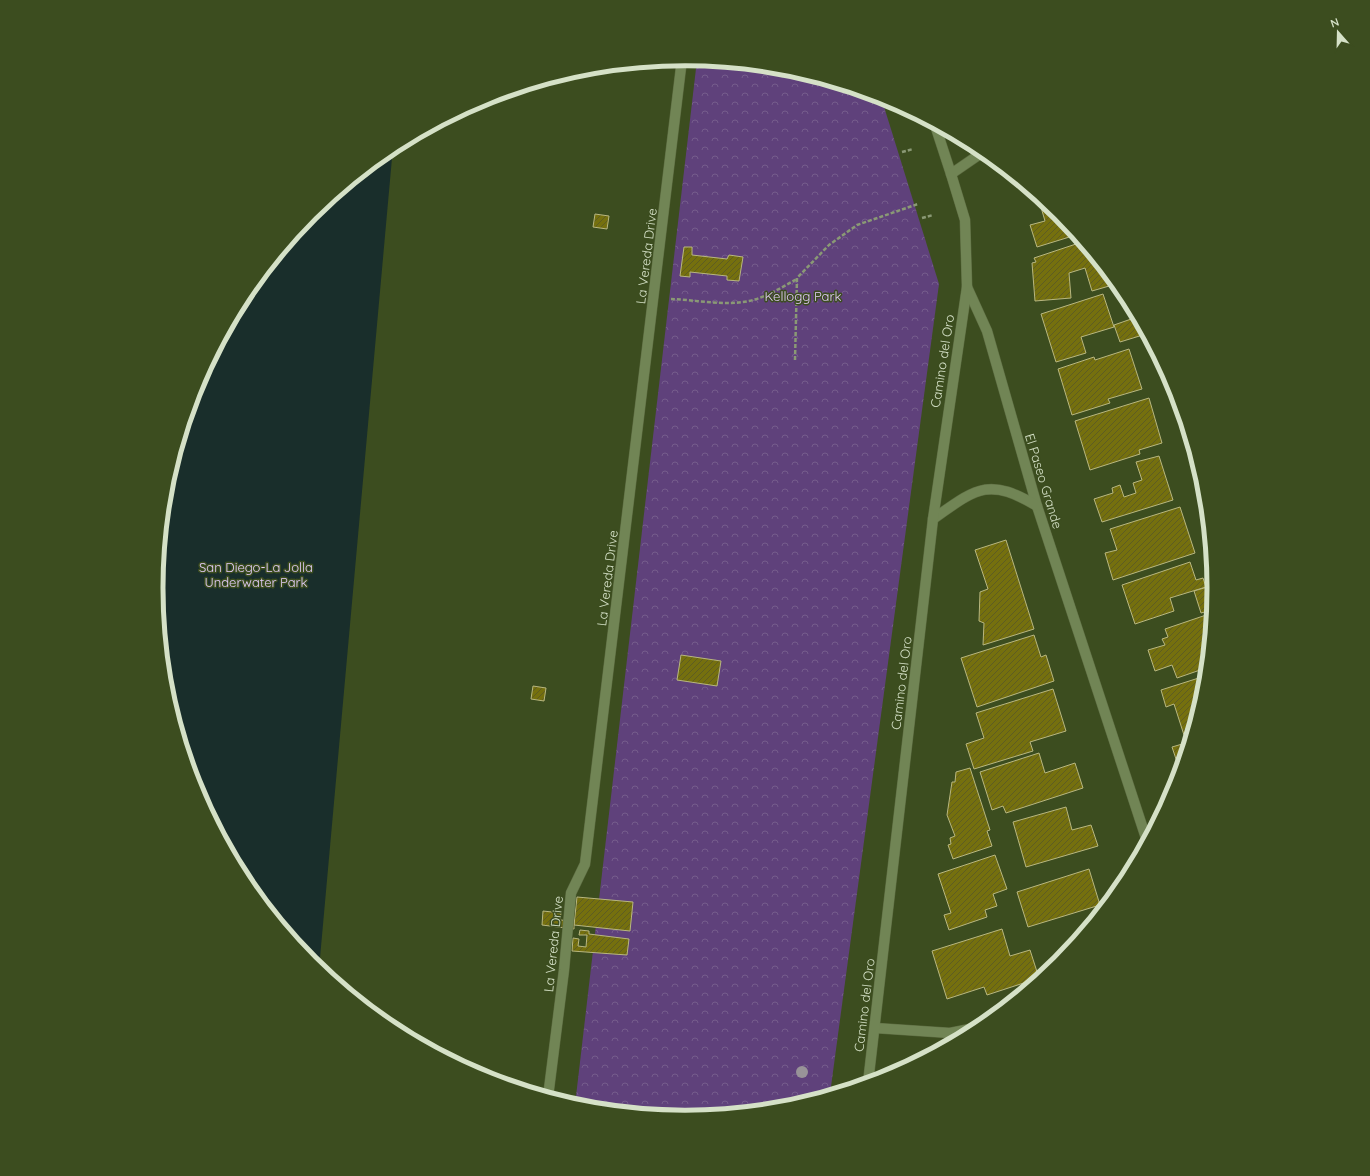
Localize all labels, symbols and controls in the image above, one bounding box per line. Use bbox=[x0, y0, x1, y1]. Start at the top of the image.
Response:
north arrow bbox=[1318, 12, 1358, 52]
text: N bbox=[1328, 15, 1341, 31]
street label: La Vereda Drive bbox=[632, 207, 660, 305]
park label: Kellogg Park bbox=[765, 288, 841, 304]
street label: Camino del Oro bbox=[927, 313, 957, 409]
street label: El Paseo Grande bbox=[1022, 431, 1066, 531]
street label: La Vereda Drive bbox=[593, 529, 621, 627]
park label: San Diego-La Jolla Underwater Park bbox=[199, 559, 313, 590]
street label: Camino del Oro bbox=[887, 635, 915, 731]
street label: La Vereda Drive bbox=[540, 895, 566, 993]
street label: Camino del Oro bbox=[850, 957, 878, 1053]

